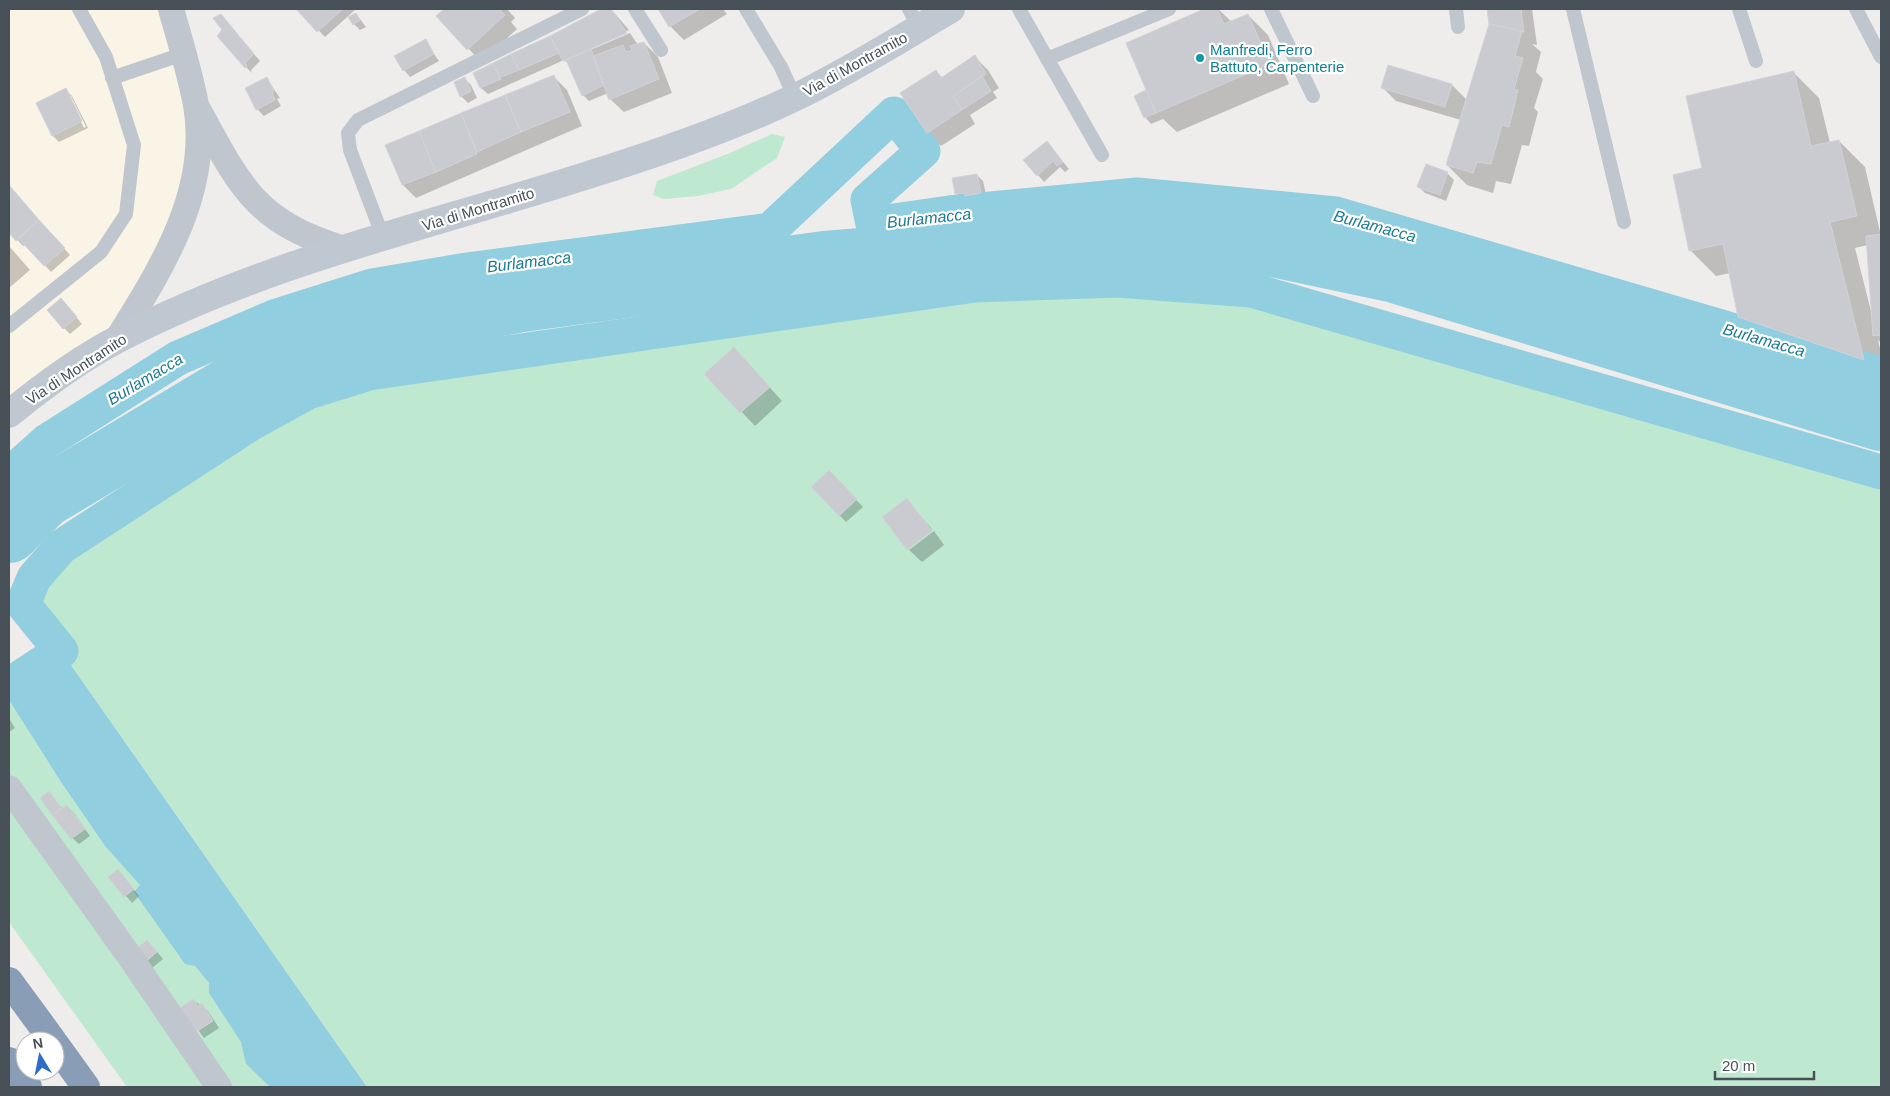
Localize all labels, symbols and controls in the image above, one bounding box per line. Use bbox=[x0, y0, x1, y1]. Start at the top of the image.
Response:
street label: Via di Montramito bbox=[800, 28, 910, 100]
place label: Manfredi, Ferro Battuto, Carpenterie bbox=[1210, 41, 1344, 75]
marker: Manfredi, Ferro Battuto, Carpenterie bbox=[1194, 52, 1206, 64]
street label: Via di Montramito bbox=[420, 184, 536, 234]
water label: Burlamacca bbox=[886, 205, 972, 231]
water label: Burlamacca bbox=[1332, 207, 1418, 245]
water label: Burlamacca bbox=[486, 248, 572, 276]
water label: Burlamacca bbox=[1721, 320, 1807, 360]
street label: Via di Montramito bbox=[23, 330, 129, 408]
water label: Burlamacca bbox=[104, 350, 186, 408]
north arrow bbox=[15, 1031, 65, 1081]
text: N bbox=[31, 1034, 44, 1052]
scale bar bbox=[1715, 1048, 1814, 1080]
text: 20 m bbox=[1722, 1057, 1755, 1074]

